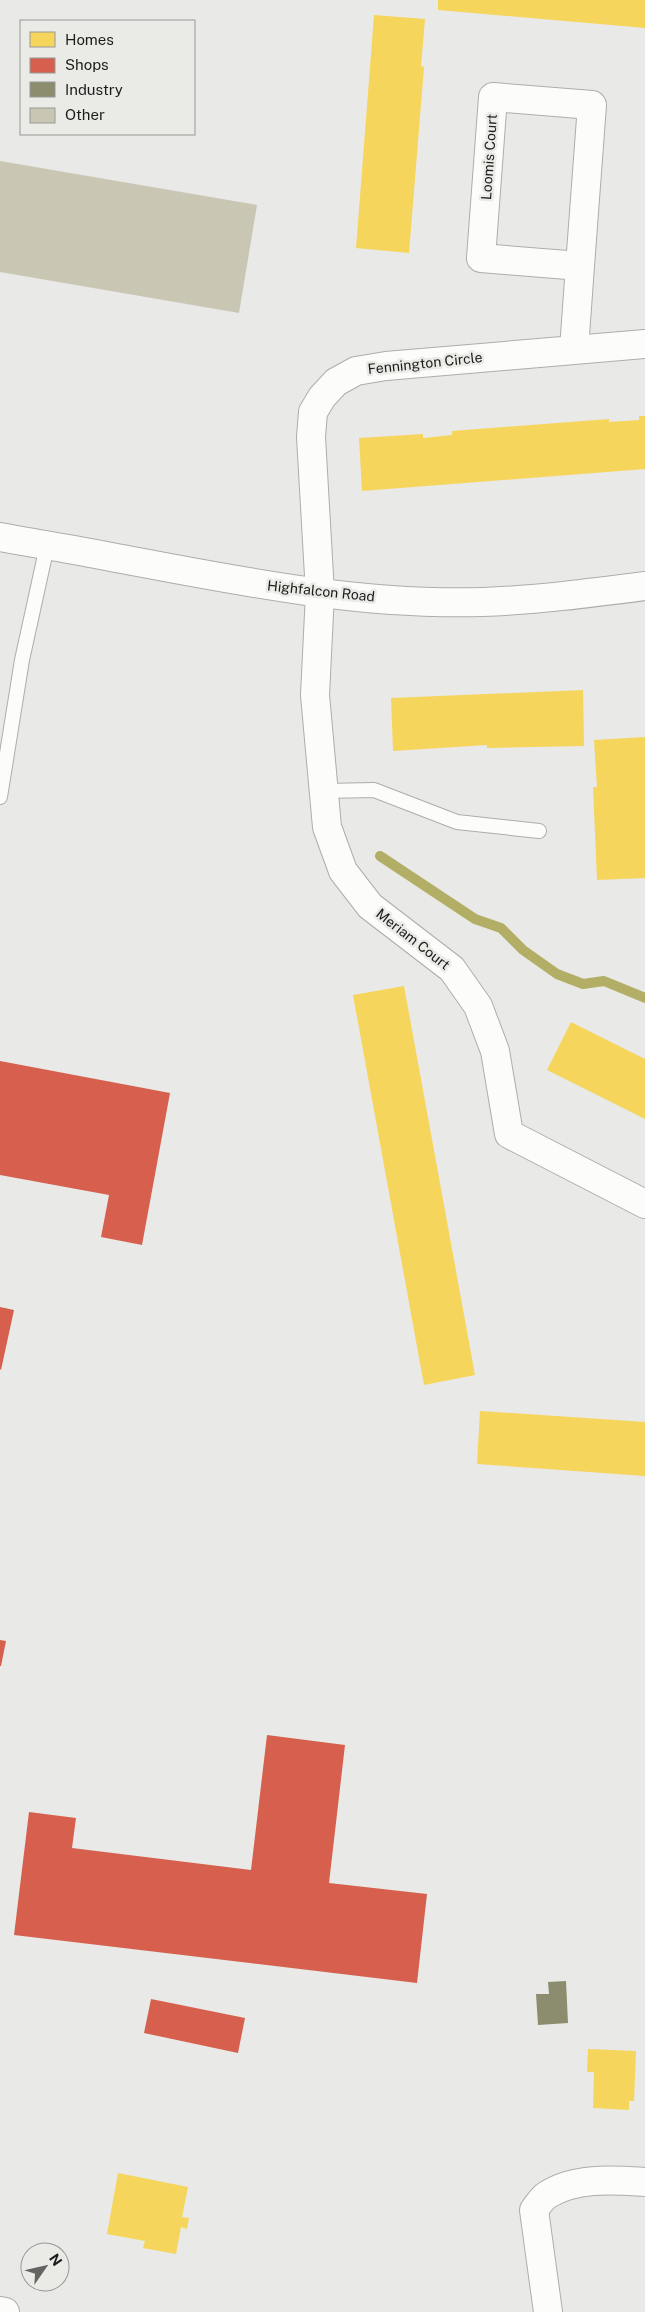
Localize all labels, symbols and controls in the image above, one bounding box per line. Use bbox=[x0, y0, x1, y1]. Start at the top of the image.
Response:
legend bbox=[20, 20, 195, 135]
text: Homes bbox=[65, 31, 114, 48]
text: Shops bbox=[65, 56, 109, 73]
text: Industry bbox=[65, 81, 123, 98]
text: Other bbox=[65, 106, 105, 123]
street label: Loomis Court bbox=[478, 113, 500, 201]
street label: Fennington Circle bbox=[367, 349, 483, 377]
street label: Highfalcon Road bbox=[266, 577, 376, 605]
street label: Meriam Court bbox=[373, 905, 453, 973]
north arrow bbox=[20, 2242, 70, 2292]
text: N bbox=[46, 2251, 65, 2269]

